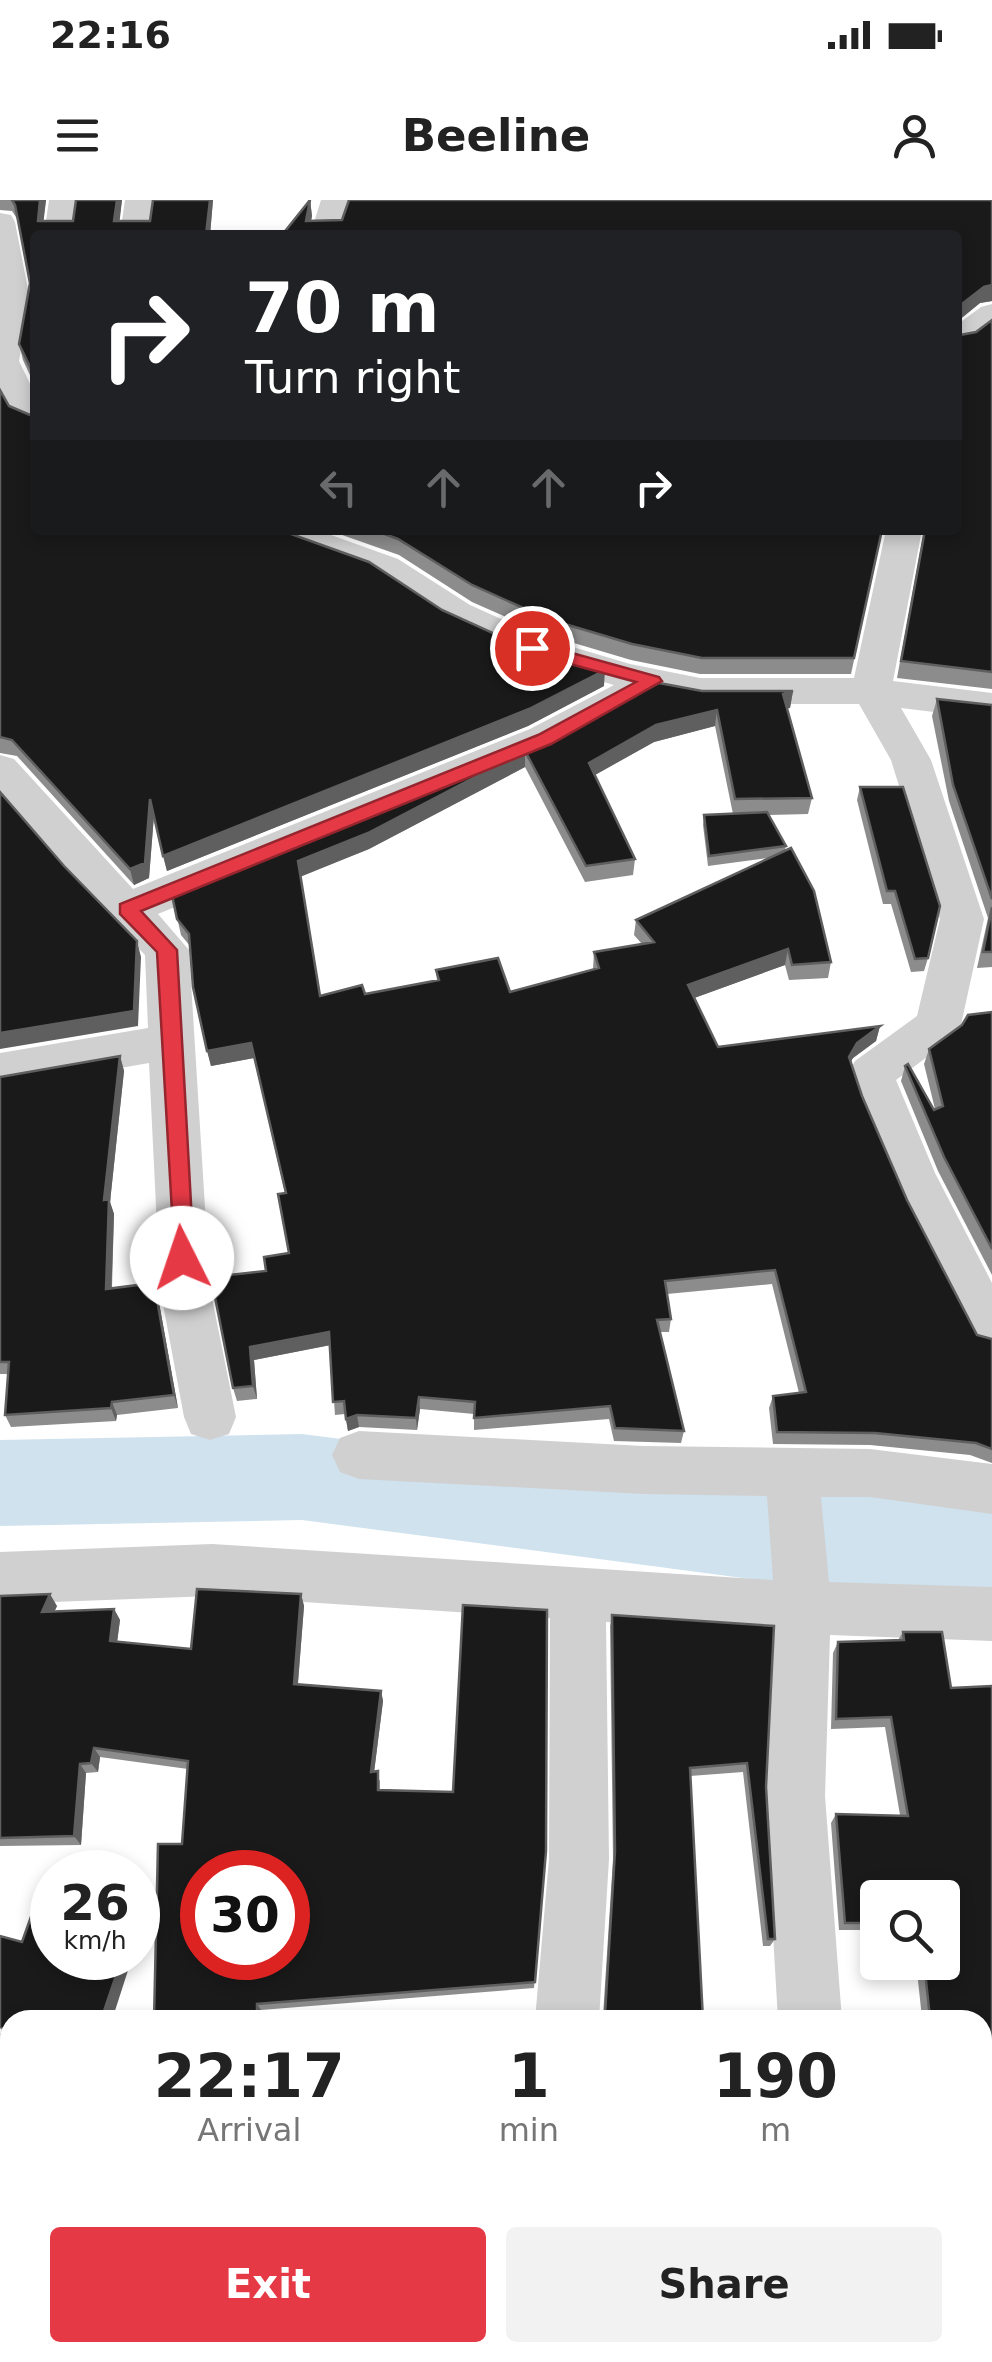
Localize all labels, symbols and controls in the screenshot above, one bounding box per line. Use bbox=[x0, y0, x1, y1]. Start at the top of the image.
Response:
text: 22:16 bbox=[50, 13, 171, 57]
icon: menu bbox=[50, 108, 105, 163]
icon: person bbox=[887, 108, 942, 163]
text: Beeline bbox=[402, 109, 590, 162]
text: 70 m bbox=[245, 267, 440, 349]
icon: right bbox=[80, 270, 210, 400]
text: Turn right bbox=[245, 351, 460, 404]
icon: left bbox=[311, 460, 366, 515]
icon: ahead bbox=[416, 460, 471, 515]
icon: ahead bbox=[521, 460, 576, 515]
icon: right bbox=[626, 460, 681, 515]
pin bbox=[490, 606, 575, 691]
icon: arrive bbox=[505, 621, 560, 676]
position arrow bbox=[130, 1206, 234, 1310]
speed limit sign: 30 bbox=[180, 1850, 310, 1980]
text: 26 bbox=[60, 1874, 130, 1932]
map controls bbox=[860, 1880, 960, 1980]
button: search bbox=[860, 1880, 960, 1980]
text: km/h bbox=[63, 1926, 127, 1955]
text: 22:17 bbox=[154, 2041, 345, 2111]
text: 1 bbox=[508, 2041, 550, 2111]
text: 190 bbox=[713, 2041, 838, 2111]
text: Arrival bbox=[197, 2111, 301, 2149]
text: min bbox=[499, 2111, 559, 2149]
text: m bbox=[760, 2111, 791, 2149]
button: Exit bbox=[50, 2227, 486, 2342]
button: Share bbox=[506, 2227, 942, 2342]

